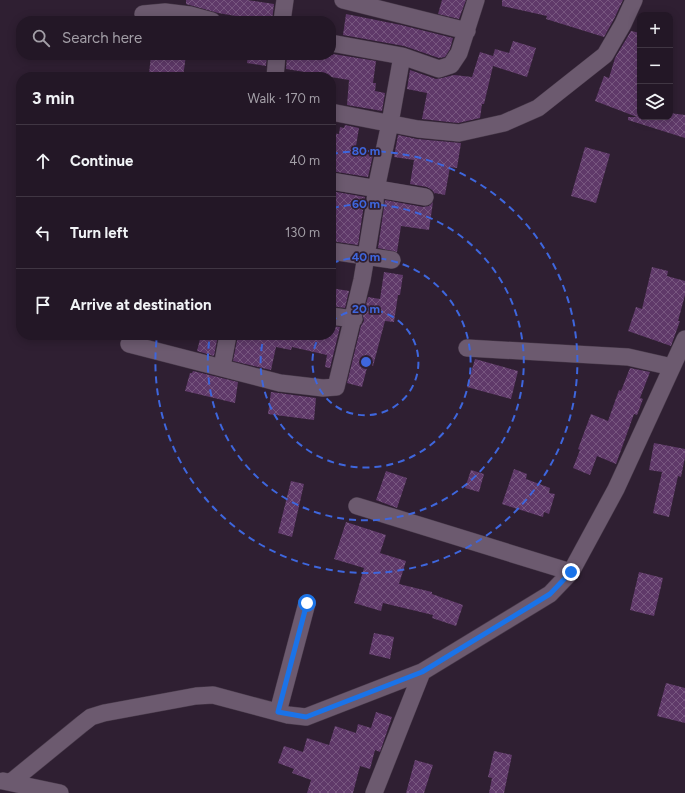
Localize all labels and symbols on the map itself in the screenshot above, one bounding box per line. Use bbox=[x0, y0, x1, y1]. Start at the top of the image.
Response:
text: 80 m bbox=[352, 144, 380, 158]
text: 60 m bbox=[352, 197, 380, 211]
text: 40 m bbox=[352, 250, 380, 264]
text: 20 m bbox=[352, 302, 380, 316]
centre of rings bbox=[359, 355, 373, 369]
route end bbox=[562, 563, 580, 581]
route start bbox=[298, 594, 316, 612]

